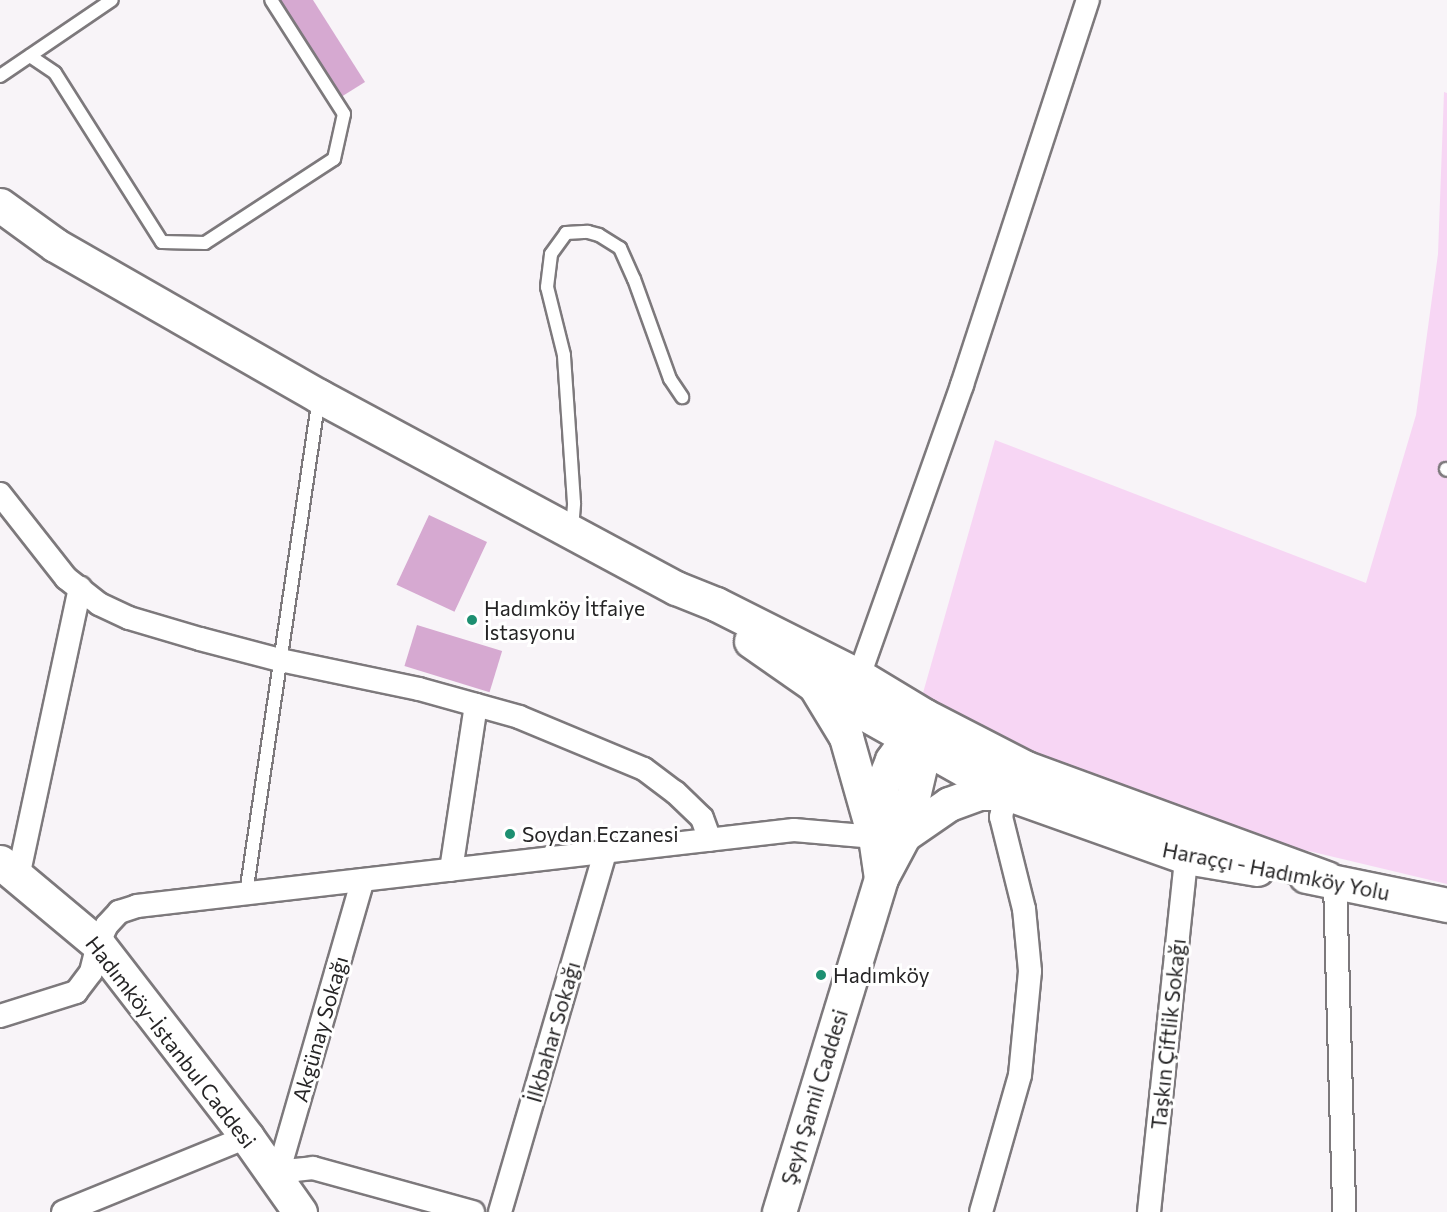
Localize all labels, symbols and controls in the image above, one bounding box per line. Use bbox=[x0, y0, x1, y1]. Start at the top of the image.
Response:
place label: Hadımköy İtfaiye İstasyonu bbox=[484, 595, 645, 645]
marker: Hadımköy İtfaiye İstasyonu bbox=[465, 613, 479, 627]
place label: Soydan Eczanesi bbox=[522, 821, 679, 847]
marker: Soydan Eczanesi bbox=[503, 827, 517, 841]
street label: Haraççı - Hadımköy Yolu bbox=[1160, 837, 1392, 905]
street label: Hadımköy-İstanbul Caddesi bbox=[81, 931, 261, 1153]
street label: Taşkın Çiftlik Sokağı bbox=[1145, 937, 1191, 1131]
street label: Akgünay Sokağı bbox=[287, 953, 353, 1105]
street label: İlkbahar Sokağı bbox=[521, 959, 585, 1105]
place label: Hadımköy bbox=[833, 962, 930, 988]
marker: Hadımköy bbox=[814, 968, 828, 982]
street label: Şeyh Şamil Caddesi bbox=[775, 1006, 853, 1188]

